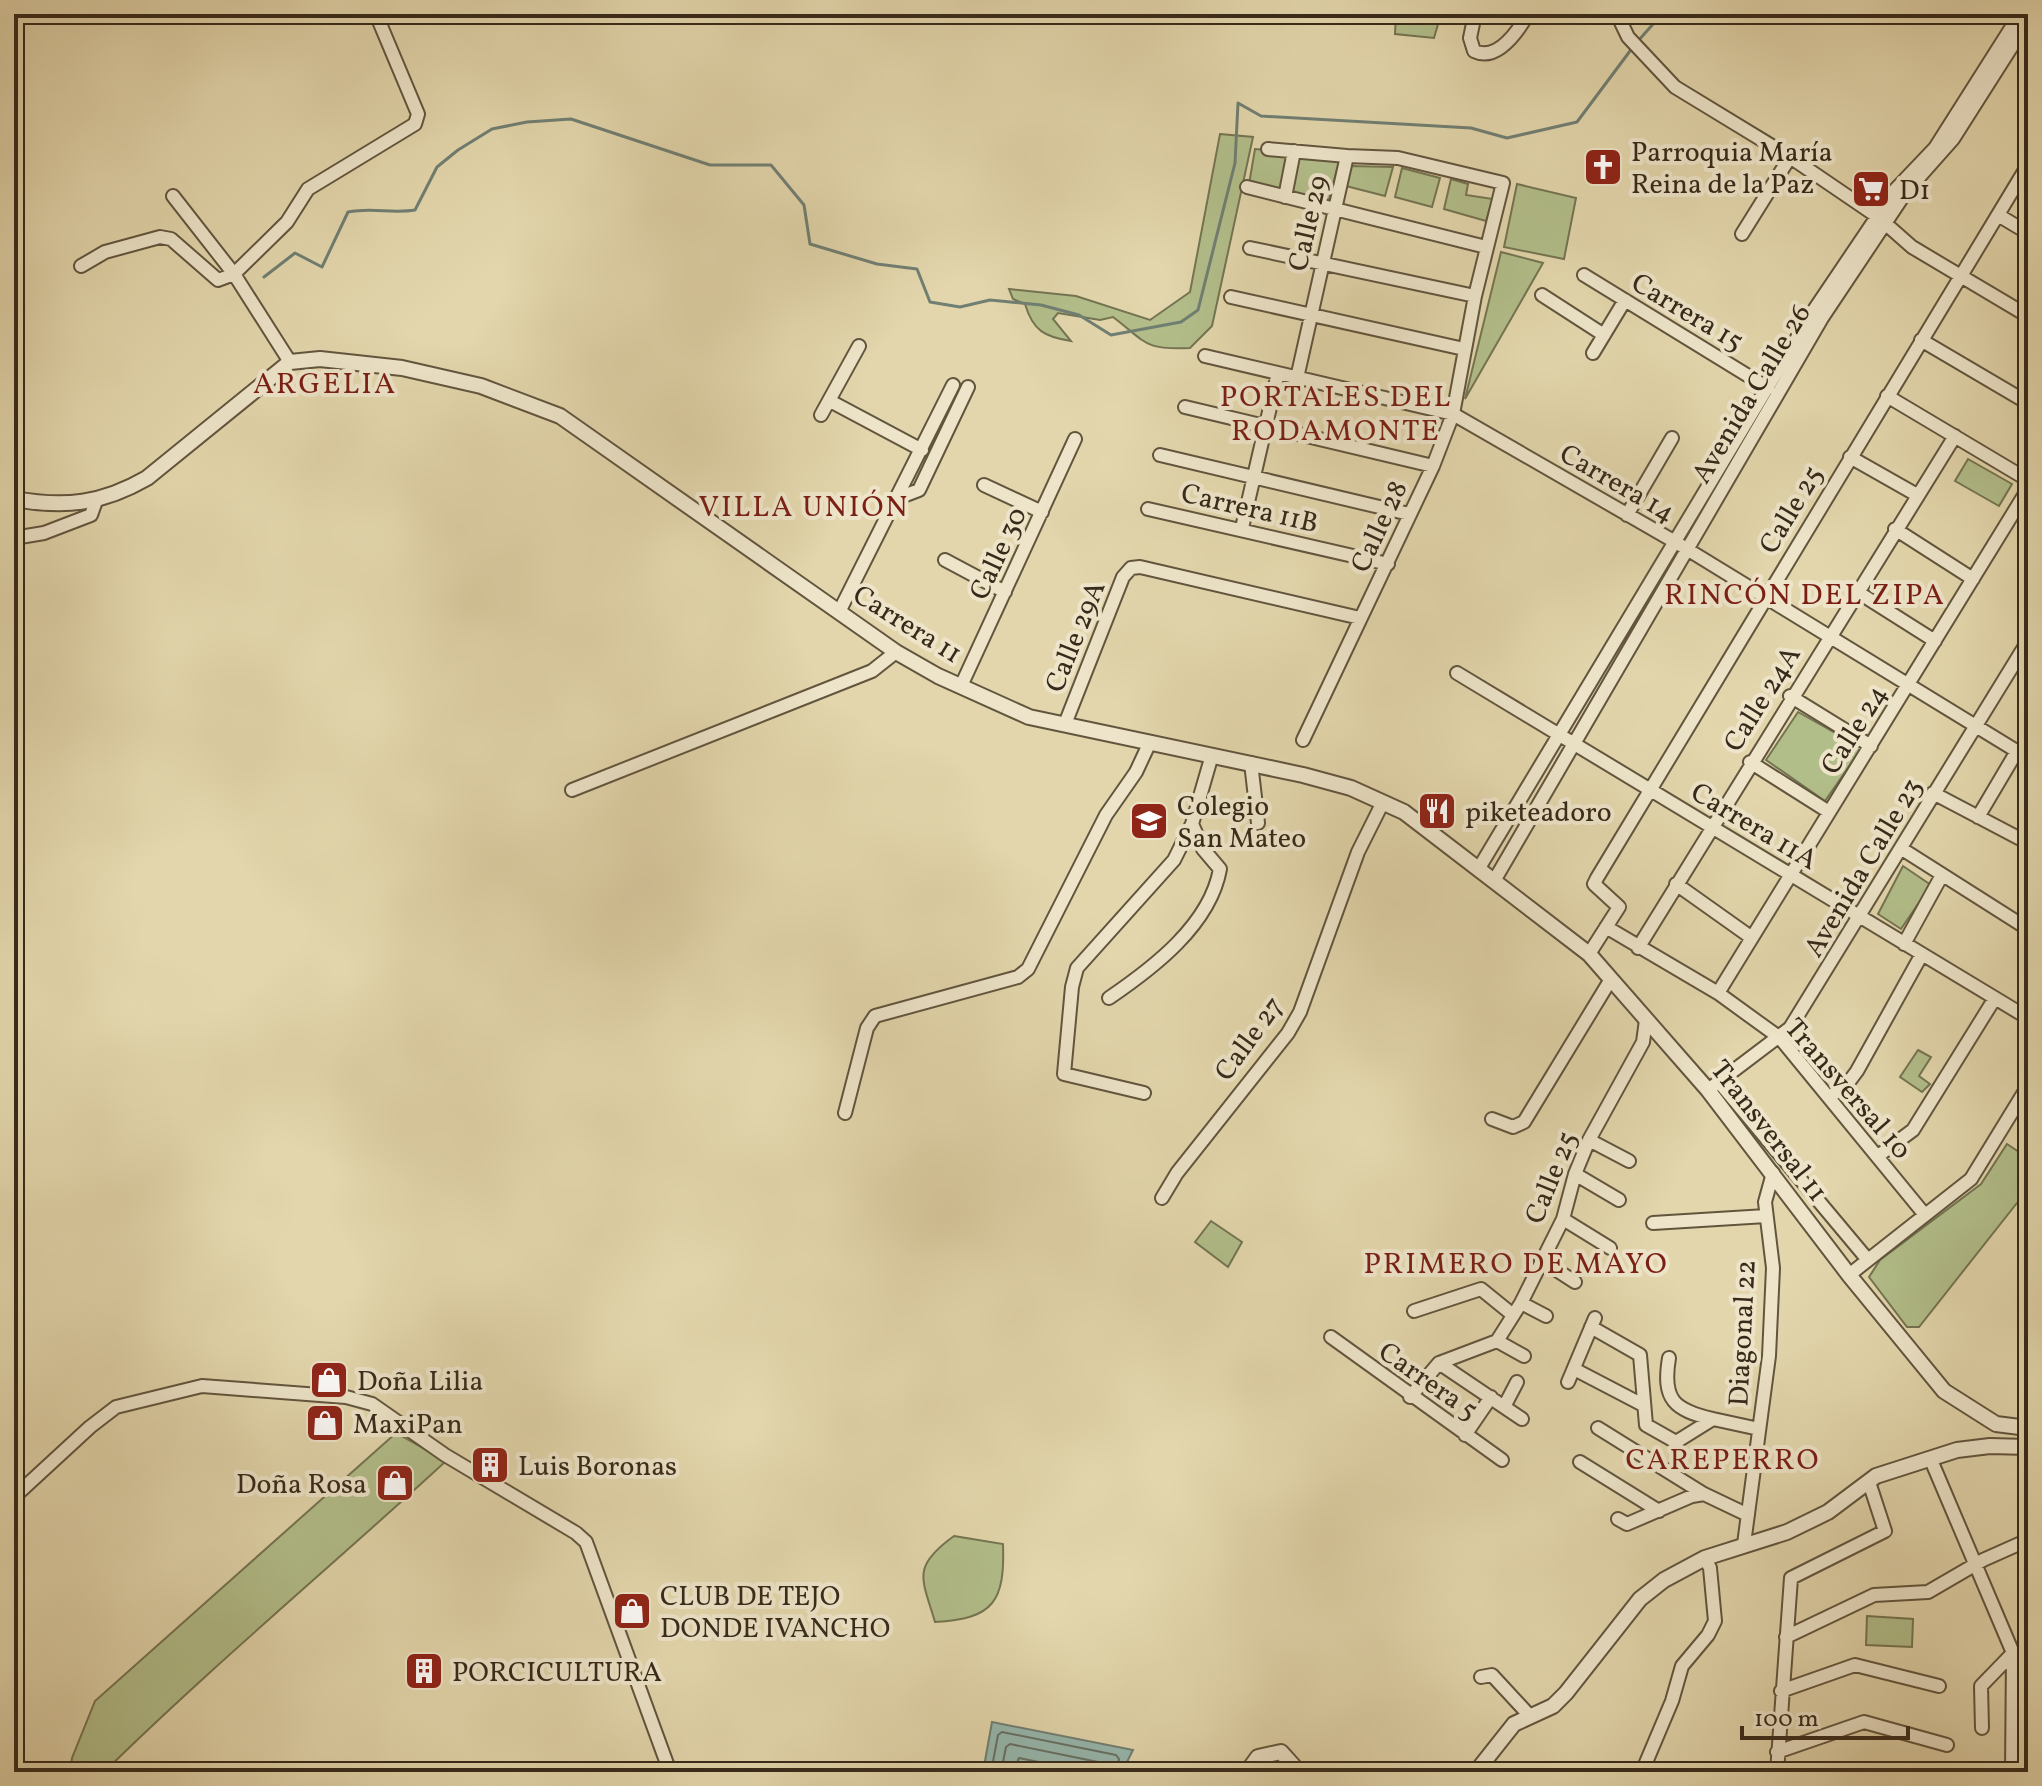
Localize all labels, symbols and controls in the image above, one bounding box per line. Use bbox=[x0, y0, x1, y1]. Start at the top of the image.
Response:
place label: Parroquia María Reina de la Paz bbox=[1631, 134, 1833, 205]
church icon: Parroquia María Reina de la Paz bbox=[1582, 146, 1624, 188]
supermarket icon: D1 bbox=[1850, 168, 1892, 210]
street label: Calle 29 bbox=[1280, 172, 1339, 275]
place label: D1 bbox=[1899, 172, 1930, 211]
street label: Carrera 15 bbox=[1623, 264, 1750, 362]
street label: Avenida Calle 26 bbox=[1683, 297, 1821, 491]
district label: ARGELIA bbox=[253, 364, 397, 406]
district label: PORTALES DEL RODAMONTE bbox=[1220, 377, 1452, 453]
street label: Carrera 14 bbox=[1552, 435, 1682, 533]
street label: Calle 25 bbox=[1751, 459, 1834, 562]
street label: Carrera 11B bbox=[1177, 475, 1322, 544]
street label: Calle 28 bbox=[1342, 475, 1418, 579]
district label: VILLA UNIÓN bbox=[698, 487, 910, 529]
street label: Calle 30 bbox=[961, 501, 1038, 607]
street label: Calle 29A bbox=[1036, 575, 1116, 698]
district label: RINCÓN DEL ZIPA bbox=[1664, 575, 1946, 617]
street label: Carrera 11 bbox=[845, 576, 969, 674]
street label: Calle 24A bbox=[1715, 639, 1811, 760]
street label: Calle 24 bbox=[1812, 678, 1898, 783]
street label: Avenida Calle 23 bbox=[1795, 771, 1933, 965]
street label: Carrera 11A bbox=[1683, 774, 1825, 880]
place label: Colegio San Mateo bbox=[1177, 788, 1306, 859]
restaurant icon: piketeadoro bbox=[1416, 790, 1458, 832]
place label: piketeadoro bbox=[1465, 794, 1612, 833]
school or university icon: Colegio San Mateo bbox=[1128, 800, 1170, 842]
street label: Calle 27 bbox=[1206, 989, 1294, 1090]
street label: Transversal 10 bbox=[1775, 1010, 1920, 1169]
street label: Transversal 11 bbox=[1700, 1052, 1836, 1211]
street label: Calle 25 bbox=[1516, 1126, 1588, 1230]
district label: PRIMERO DE MAYO bbox=[1363, 1244, 1669, 1286]
street label: Diagonal 22 bbox=[1720, 1259, 1767, 1407]
street label: Carrera 5 bbox=[1370, 1333, 1485, 1431]
shop icon: Doña Lilia bbox=[308, 1359, 350, 1401]
place label: Doña Lilia bbox=[357, 1363, 483, 1402]
shop icon: MaxiPan bbox=[304, 1402, 346, 1444]
place label: MaxiPan bbox=[353, 1406, 463, 1445]
district label: CAREPERRO bbox=[1625, 1440, 1821, 1482]
building icon: Luis Boronas bbox=[469, 1444, 511, 1486]
place label: Luis Boronas bbox=[518, 1448, 677, 1487]
shop icon: Doña Rosa bbox=[374, 1462, 416, 1504]
place label: Doña Rosa bbox=[236, 1466, 367, 1505]
place label: CLUB DE TEJO DONDE IVANCHO bbox=[660, 1578, 890, 1649]
shop icon: CLUB DE TEJO DONDE IVANCHO bbox=[611, 1590, 653, 1632]
building icon: PORCICULTURA bbox=[403, 1650, 445, 1692]
place label: PORCICULTURA bbox=[452, 1654, 662, 1693]
scale bar bbox=[1742, 1690, 1908, 1740]
text: 100 m bbox=[1754, 1703, 1819, 1737]

